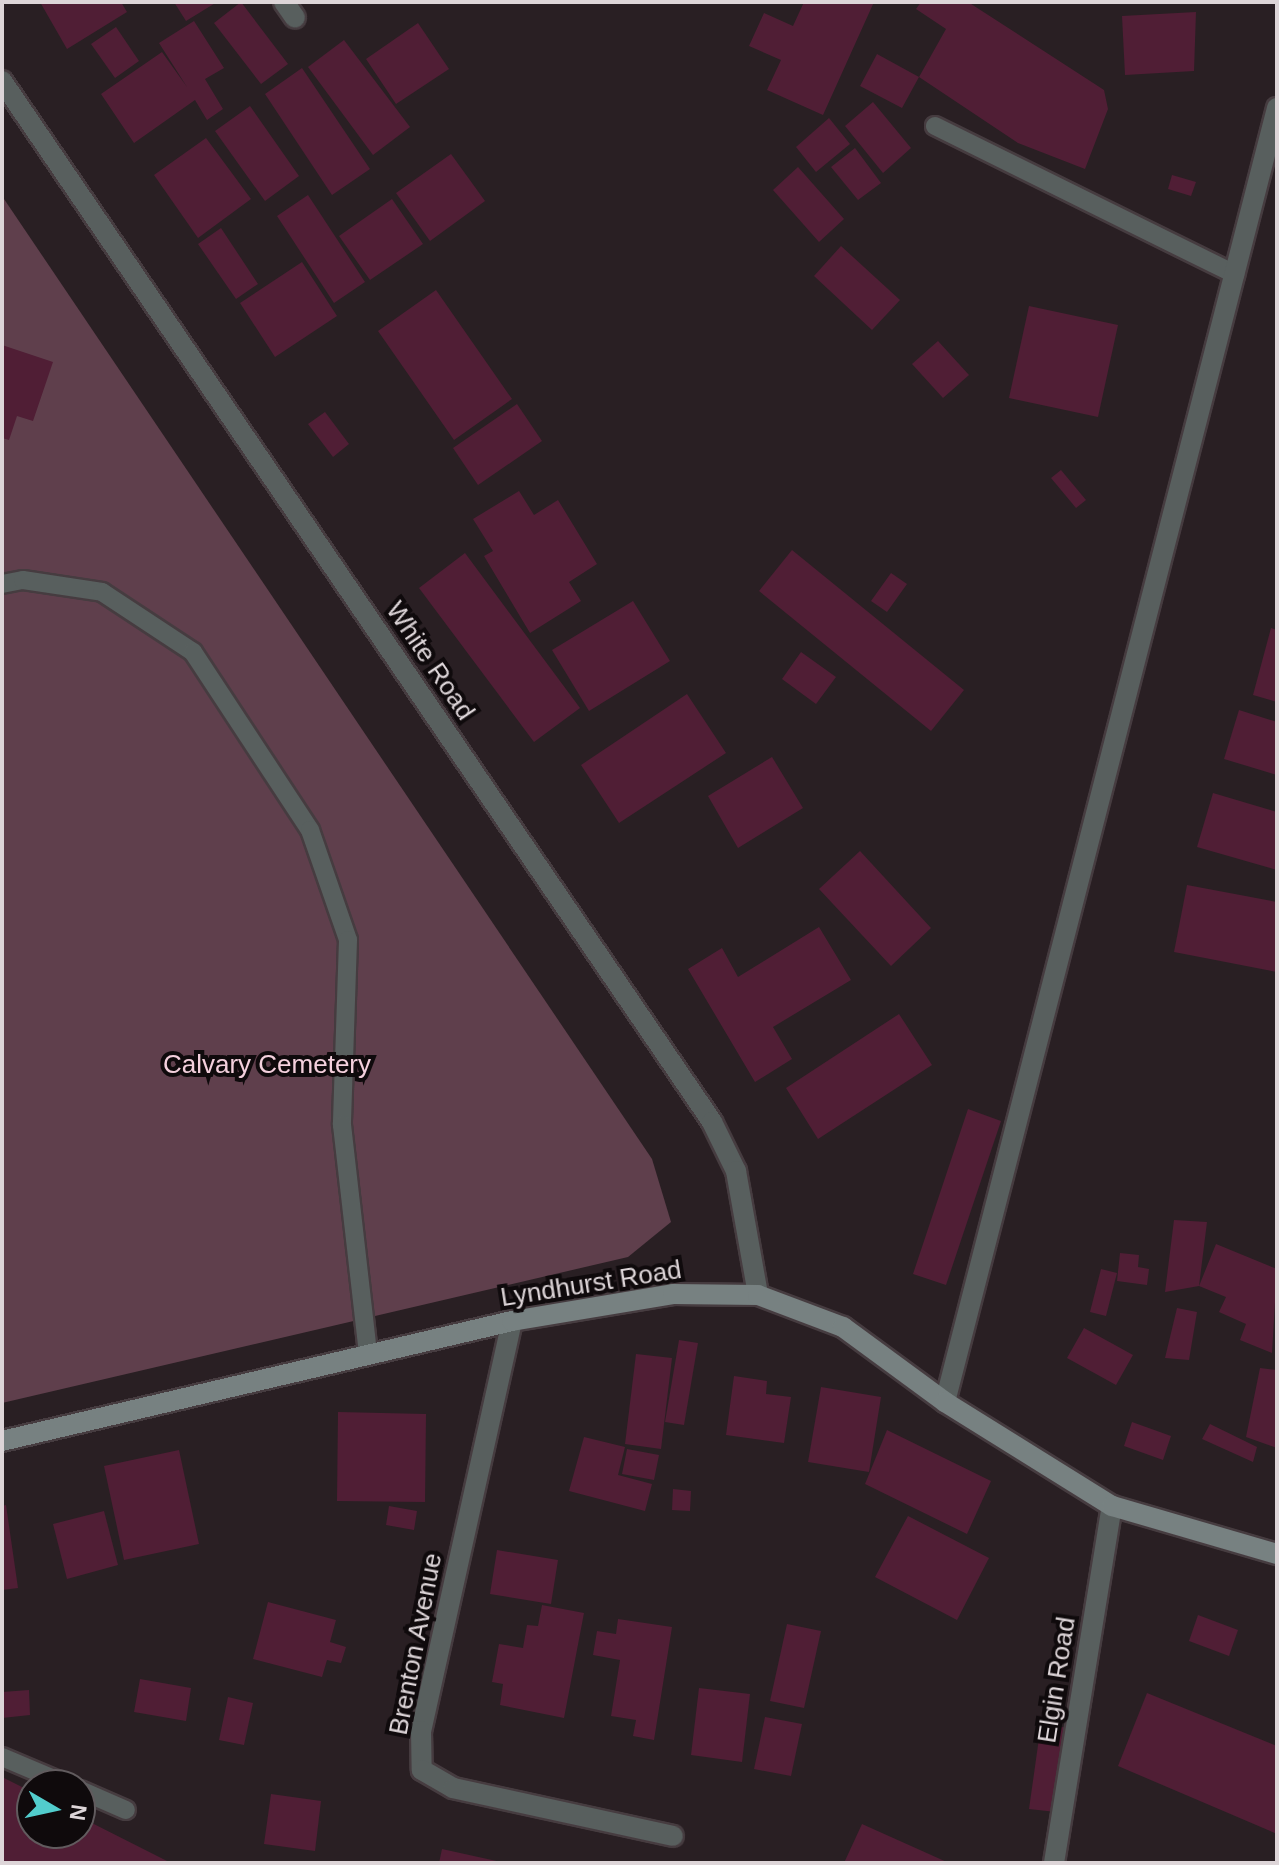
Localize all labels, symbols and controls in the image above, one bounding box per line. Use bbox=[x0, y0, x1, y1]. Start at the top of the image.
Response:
street label: White Road bbox=[379, 596, 481, 726]
park label: Calvary Cemetery bbox=[163, 1049, 371, 1081]
street label: Lyndhurst Road bbox=[498, 1254, 684, 1314]
street label: Brenton Avenue bbox=[383, 1550, 449, 1738]
street label: Elgin Road bbox=[1032, 1615, 1082, 1745]
north arrow bbox=[16, 1769, 96, 1849]
text: N bbox=[65, 1803, 92, 1822]

